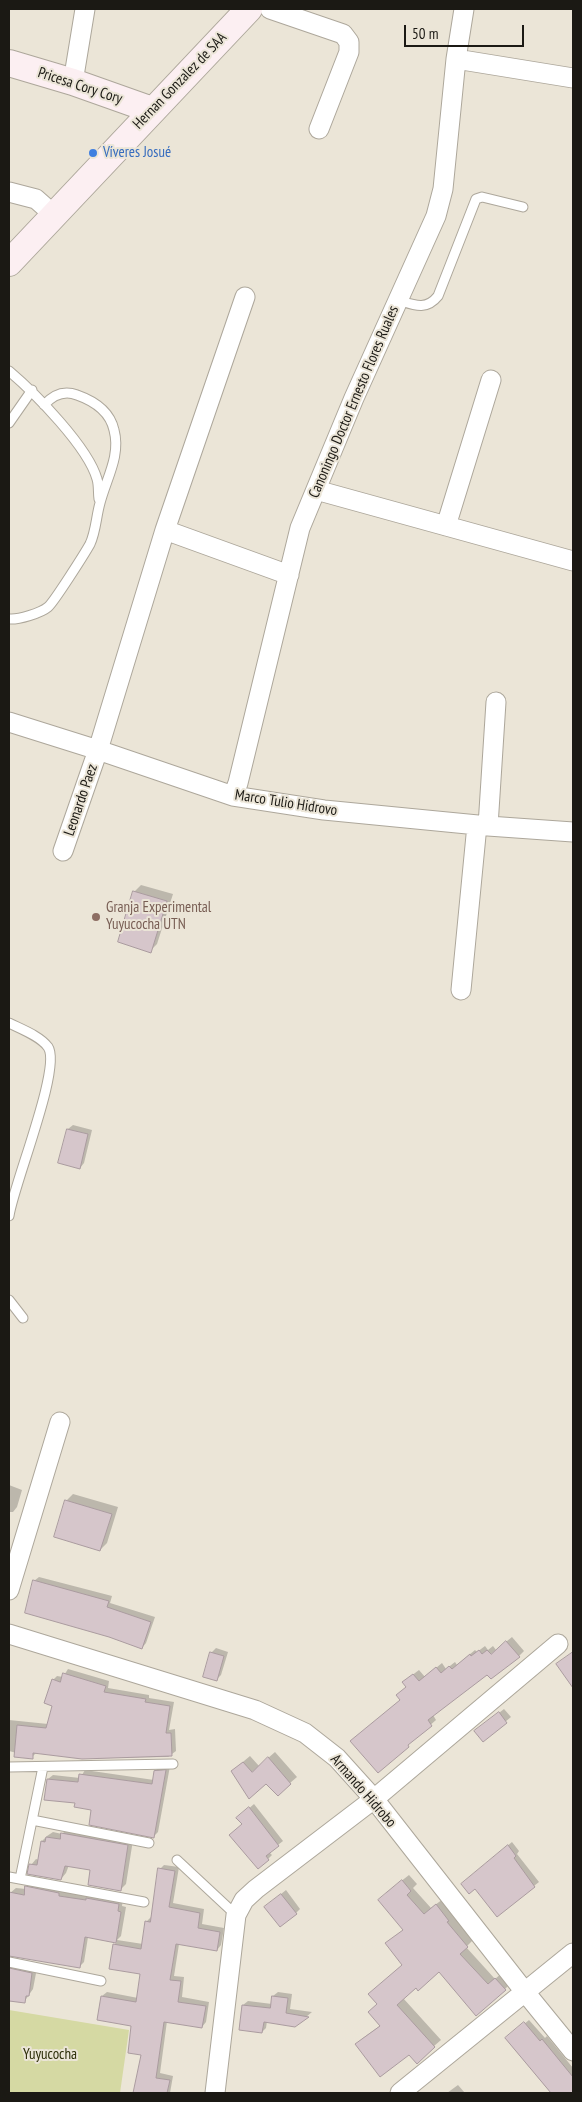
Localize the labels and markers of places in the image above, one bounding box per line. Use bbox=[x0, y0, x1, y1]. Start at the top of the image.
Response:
place label: Víveres Josué bbox=[103, 144, 171, 162]
marker: Víveres Josué bbox=[87, 147, 99, 159]
place label: Granja Experimental Yuyucocha UTN bbox=[106, 899, 211, 934]
marker: Granja Experimental Yuyucocha UTN bbox=[90, 911, 102, 923]

